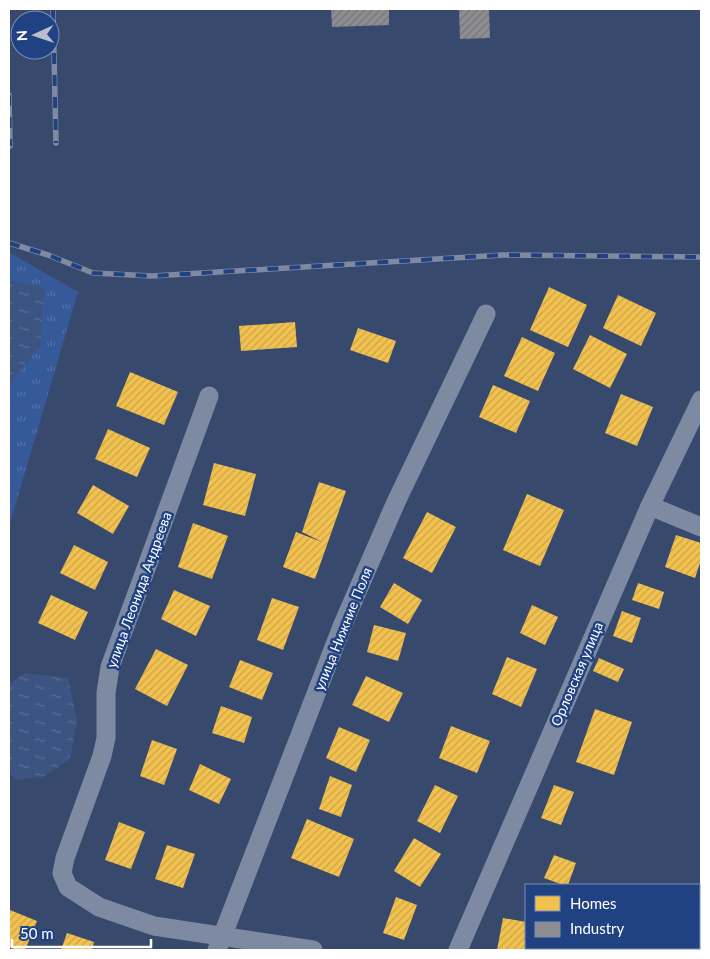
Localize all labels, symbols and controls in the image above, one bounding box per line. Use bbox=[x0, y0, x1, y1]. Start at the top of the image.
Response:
north arrow bbox=[10, 10, 60, 60]
text: N bbox=[13, 30, 30, 42]
street label: улица Леонида Андреева bbox=[102, 509, 175, 670]
street label: улица Нижние Поля bbox=[310, 565, 375, 693]
street label: Орловская улица bbox=[547, 619, 606, 728]
legend bbox=[525, 884, 700, 949]
text: Homes bbox=[570, 894, 616, 912]
scale bar bbox=[12, 916, 151, 948]
text: Industry bbox=[570, 919, 625, 937]
text: 50 m bbox=[20, 924, 54, 942]

